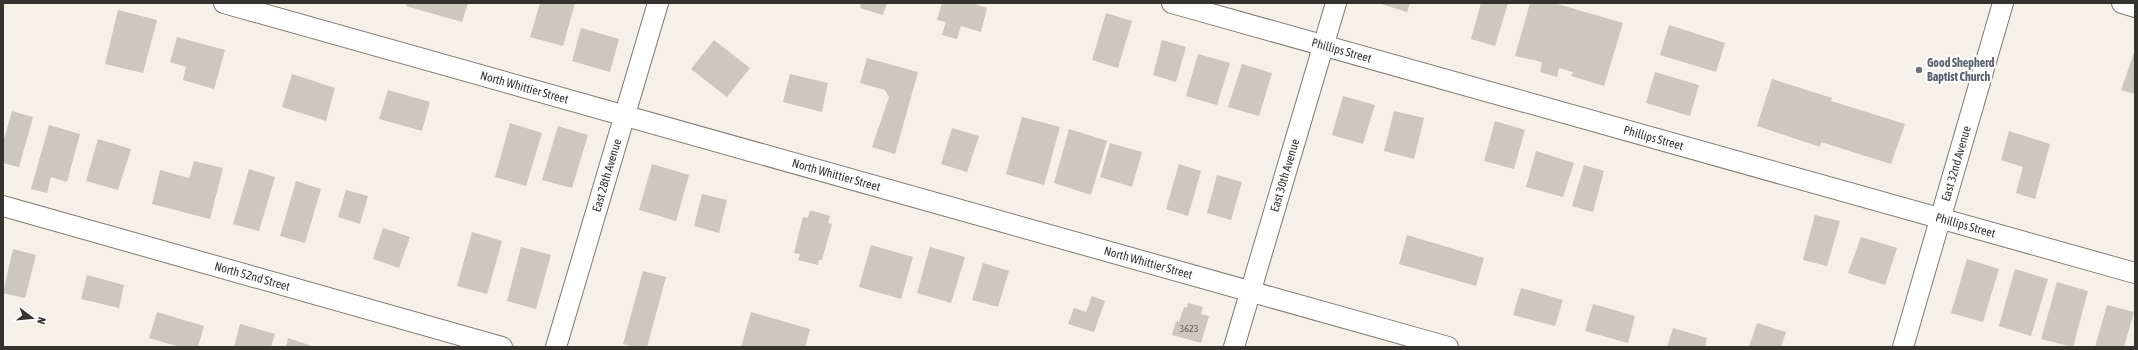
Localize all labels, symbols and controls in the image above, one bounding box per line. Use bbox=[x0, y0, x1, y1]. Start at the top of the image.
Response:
street label: Phillips Street bbox=[1310, 35, 1374, 66]
place label: Good Shepherd Baptist Church bbox=[1927, 56, 1995, 84]
marker: Good Shepherd Baptist Church bbox=[1914, 65, 1924, 75]
street label: North Whittier Street bbox=[479, 68, 571, 107]
street label: Phillips Street bbox=[1622, 123, 1685, 153]
street label: East 32nd Avenue bbox=[1939, 124, 1974, 203]
street label: East 28th Avenue bbox=[589, 137, 624, 214]
street label: East 30th Avenue bbox=[1267, 137, 1302, 214]
street label: North Whittier Street bbox=[791, 156, 883, 194]
street label: Phillips Street bbox=[1934, 210, 1997, 241]
street label: North Whittier Street bbox=[1102, 244, 1194, 282]
street label: North 52nd Street bbox=[213, 259, 292, 294]
north arrow bbox=[12, 298, 52, 338]
text: N bbox=[35, 316, 48, 326]
house number: 3623 bbox=[1180, 323, 1199, 334]

